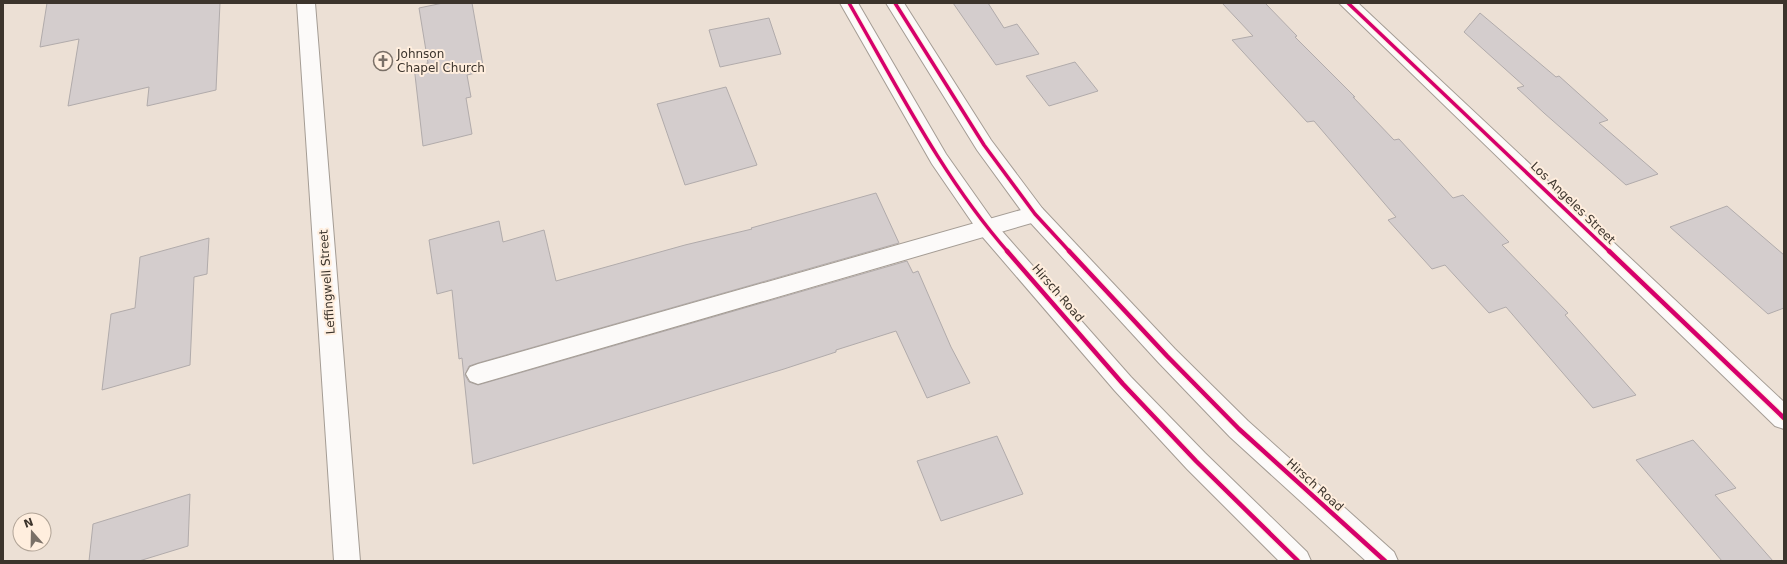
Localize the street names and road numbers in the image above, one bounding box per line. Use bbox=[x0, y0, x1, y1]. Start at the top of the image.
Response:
street label: Los Angeles Street bbox=[1528, 159, 1618, 247]
street label: Leffingwell Street bbox=[316, 229, 338, 335]
street label: Hirsch Road bbox=[1029, 261, 1087, 325]
street label: Hirsch Road bbox=[1284, 456, 1346, 514]

